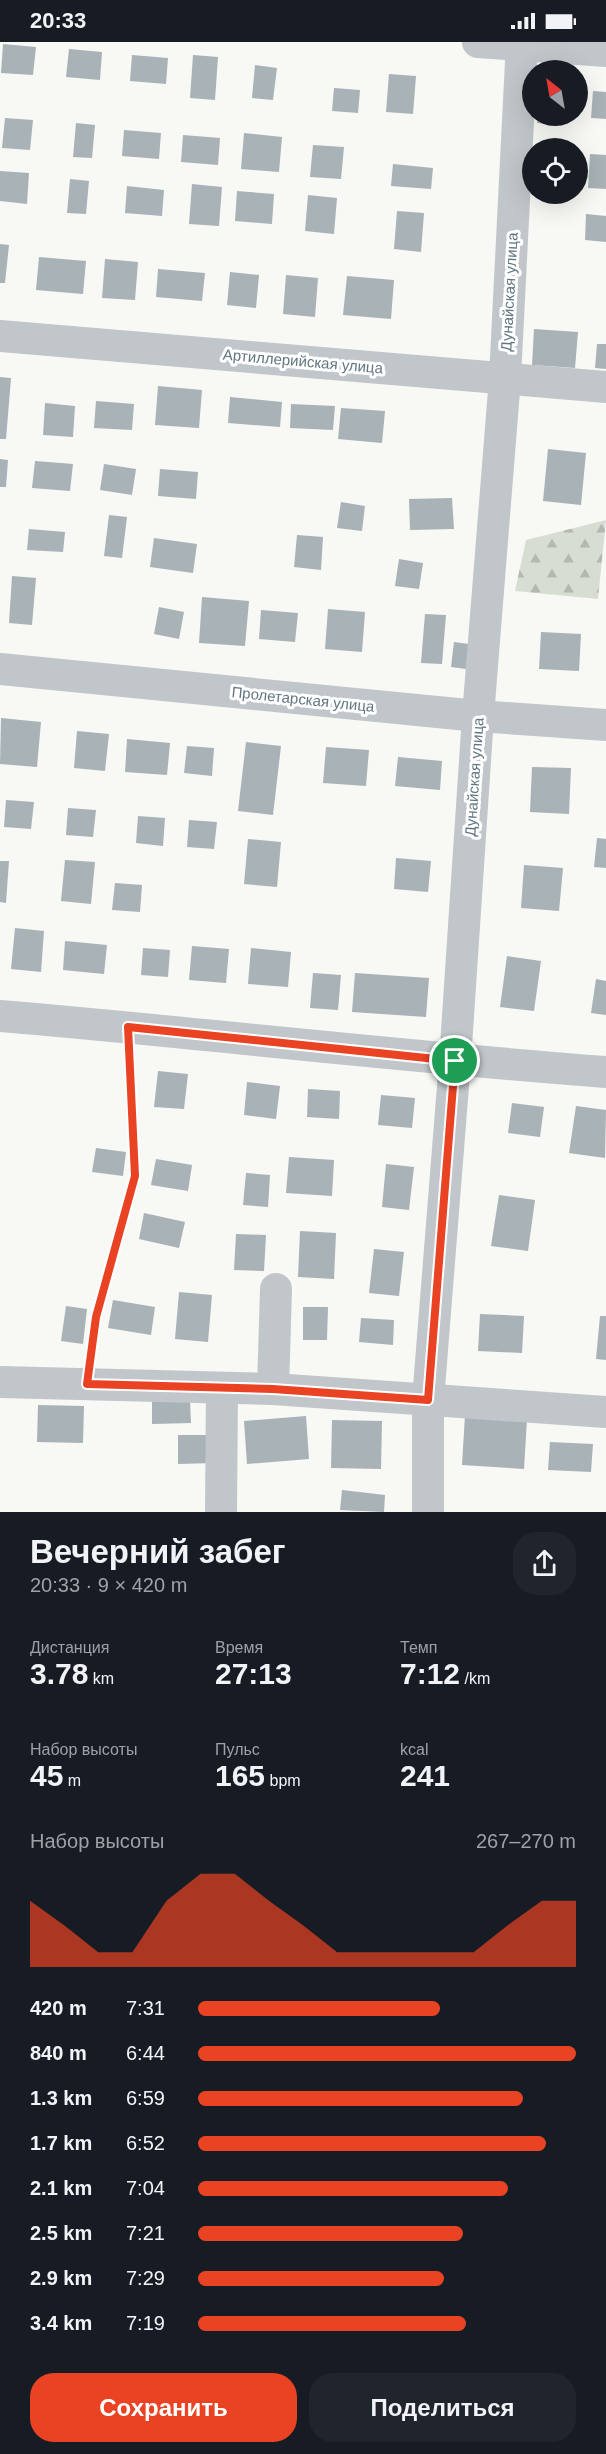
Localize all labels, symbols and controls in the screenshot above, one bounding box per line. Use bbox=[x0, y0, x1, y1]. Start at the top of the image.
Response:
text: 20:33 bbox=[30, 8, 86, 33]
north arrow bbox=[522, 60, 588, 126]
map controls bbox=[522, 60, 588, 204]
button: locate bbox=[522, 138, 588, 204]
street label: Дунайская улица bbox=[497, 231, 521, 352]
street label: Артиллерийская улица bbox=[222, 346, 384, 377]
street label: Пролетарская улица bbox=[231, 683, 376, 715]
street label: Дунайская улица bbox=[461, 716, 487, 837]
pin bbox=[429, 1035, 480, 1086]
icon: arrive bbox=[438, 1044, 471, 1077]
button: share bbox=[513, 1532, 576, 1595]
text: Вечерний забег bbox=[30, 1533, 286, 1570]
text: 20:33 · 9 × 420 m bbox=[30, 1574, 187, 1596]
text: Дистанция bbox=[30, 1639, 109, 1656]
text: Время bbox=[215, 1639, 263, 1656]
text: Темп bbox=[400, 1639, 437, 1656]
text: 3.78 bbox=[30, 1657, 88, 1690]
text: 27:13 bbox=[215, 1657, 292, 1690]
text: 7:12 bbox=[400, 1657, 460, 1690]
text: km bbox=[88, 1670, 114, 1687]
text: /km bbox=[460, 1670, 490, 1687]
text: Набор высоты bbox=[30, 1741, 137, 1758]
text: Пульс bbox=[215, 1741, 260, 1758]
text: kcal bbox=[400, 1741, 428, 1758]
text: 45 bbox=[30, 1759, 63, 1792]
text: 165 bbox=[215, 1759, 265, 1792]
text: 241 bbox=[400, 1759, 450, 1792]
text: m bbox=[63, 1772, 81, 1789]
text: bpm bbox=[265, 1772, 301, 1789]
text: Набор высоты bbox=[30, 1830, 164, 1852]
text: 267–270 m bbox=[476, 1830, 576, 1852]
text: 420 m bbox=[30, 1997, 87, 2019]
text: 7:31 bbox=[126, 1997, 165, 2019]
text: 840 m bbox=[30, 2042, 87, 2064]
text: 6:44 bbox=[126, 2042, 165, 2064]
text: 1.3 km bbox=[30, 2087, 92, 2109]
text: 6:59 bbox=[126, 2087, 165, 2109]
text: 1.7 km bbox=[30, 2132, 92, 2154]
text: 6:52 bbox=[126, 2132, 165, 2154]
text: 2.1 km bbox=[30, 2177, 92, 2199]
text: 7:04 bbox=[126, 2177, 165, 2199]
text: 2.5 km bbox=[30, 2222, 92, 2244]
text: 7:21 bbox=[126, 2222, 165, 2244]
text: 2.9 km bbox=[30, 2267, 92, 2289]
text: 7:29 bbox=[126, 2267, 165, 2289]
text: 3.4 km bbox=[30, 2312, 92, 2334]
text: 7:19 bbox=[126, 2312, 165, 2334]
button: Сохранить bbox=[30, 2373, 297, 2442]
button: Поделиться bbox=[309, 2373, 576, 2442]

